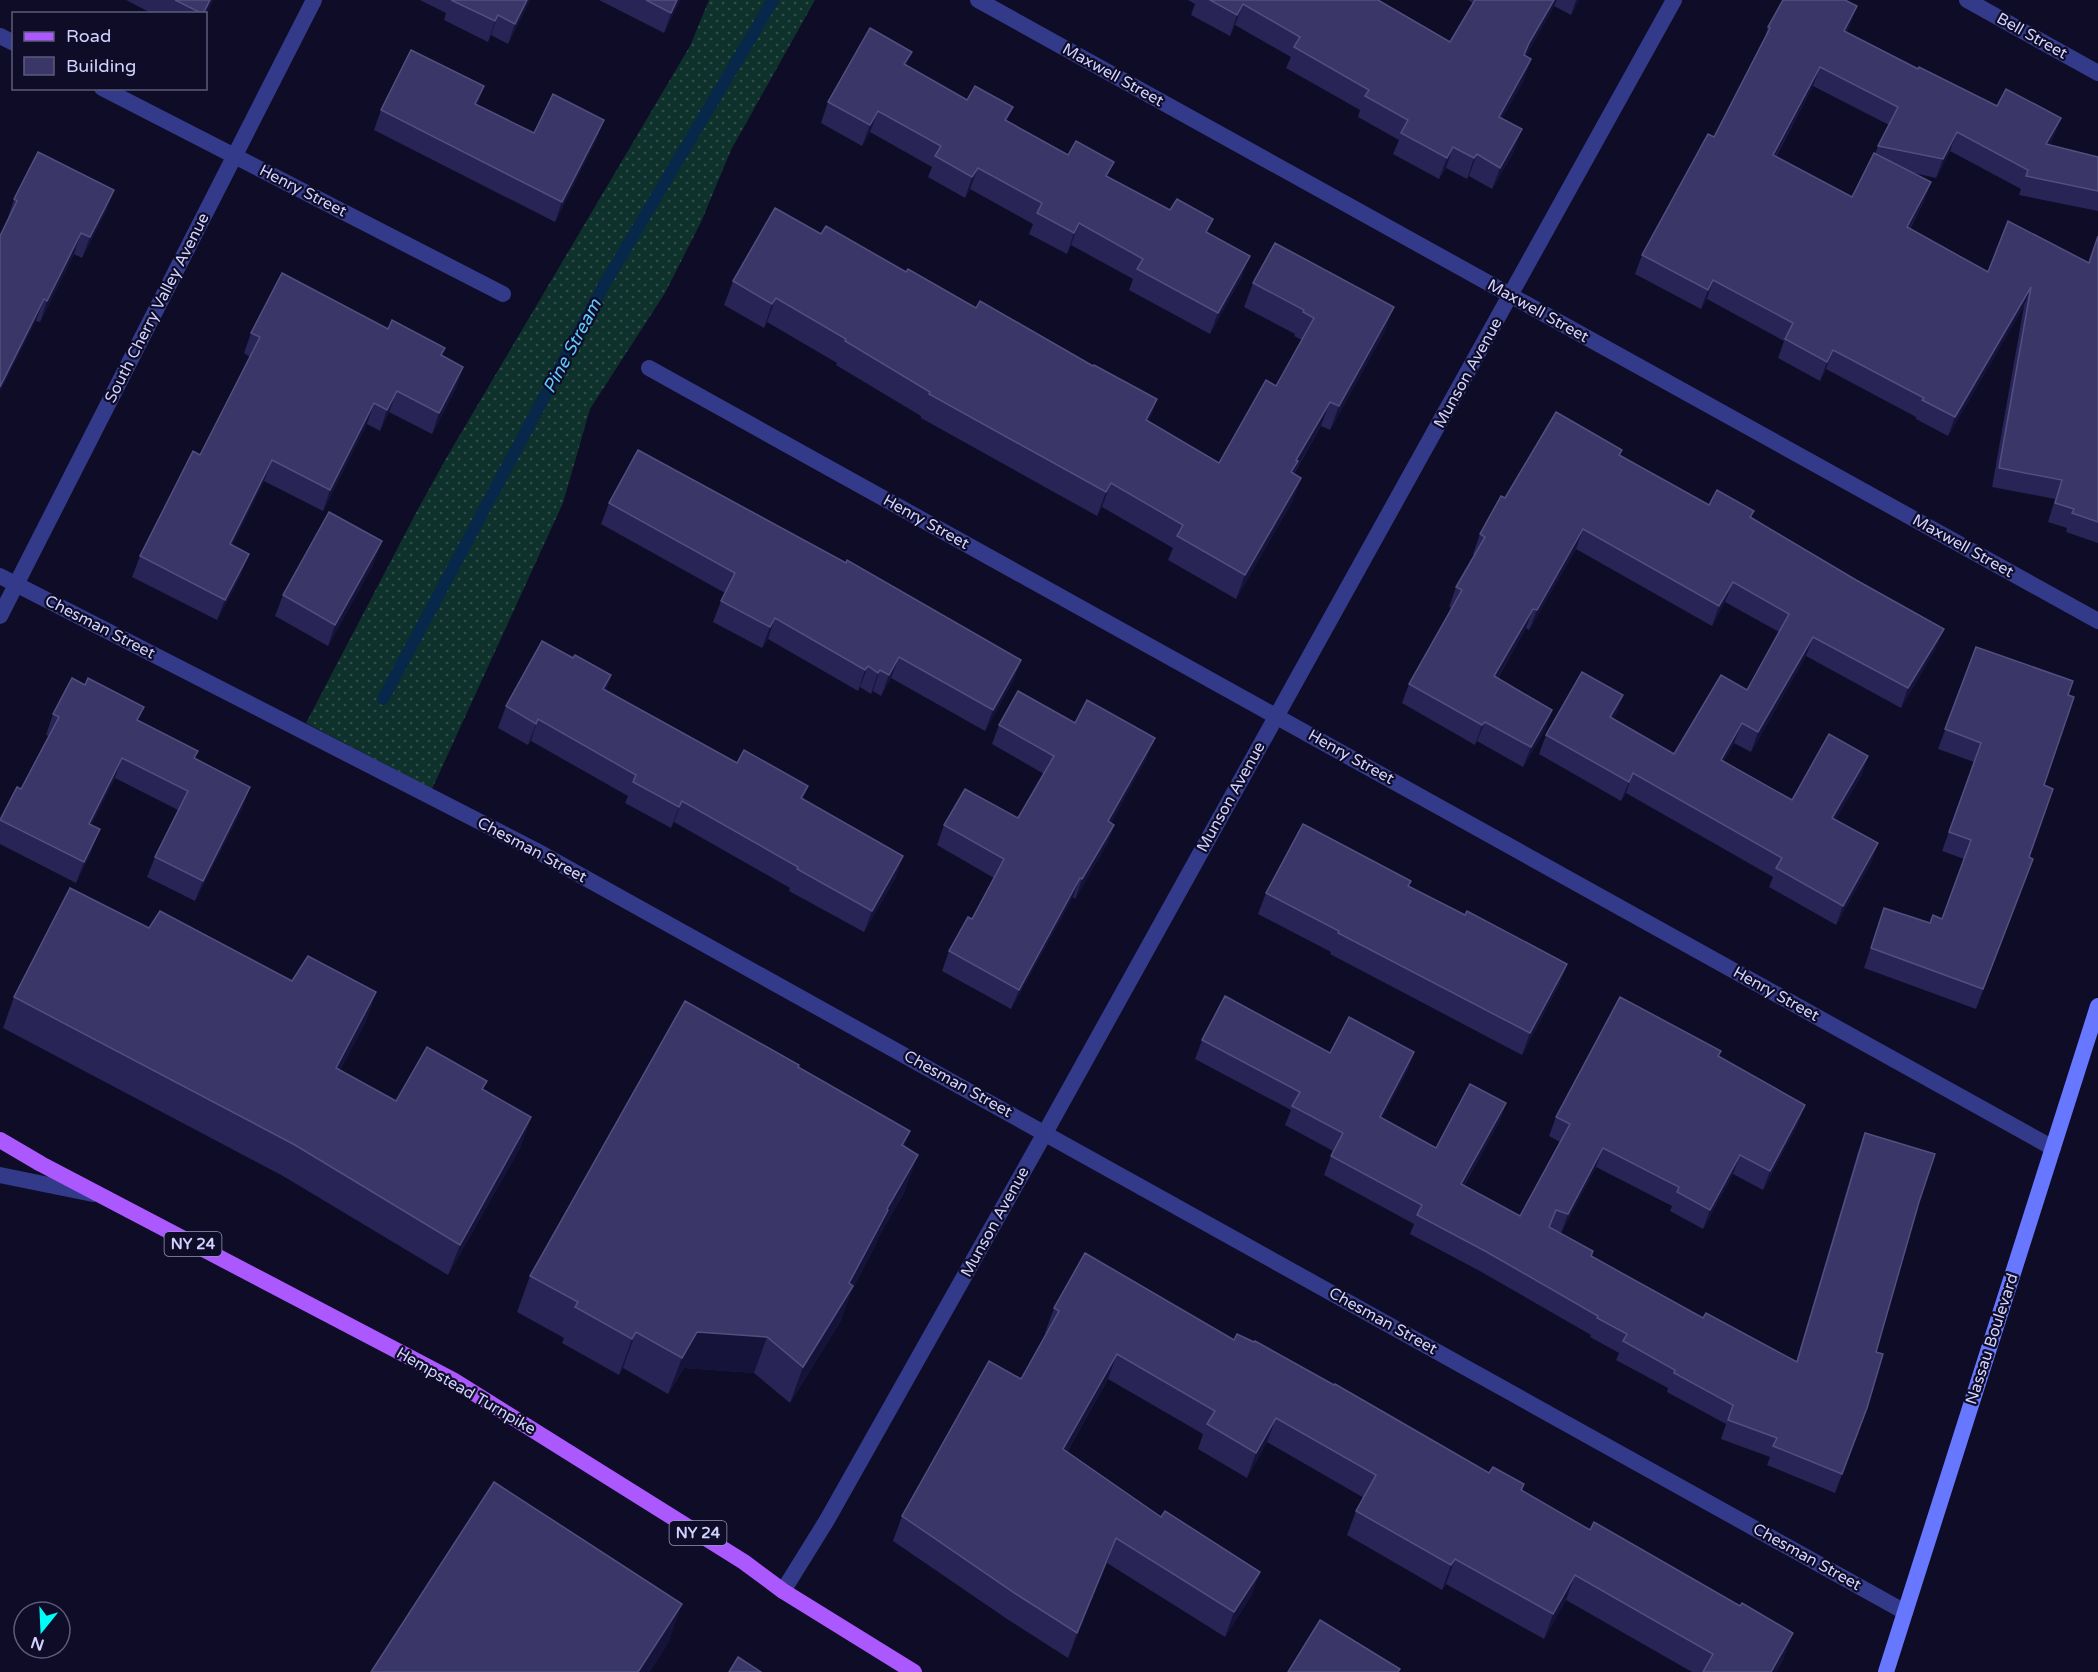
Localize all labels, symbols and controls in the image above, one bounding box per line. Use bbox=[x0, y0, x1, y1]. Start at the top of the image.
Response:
street label: Bell Street bbox=[1993, 8, 2071, 64]
legend bbox=[12, 12, 207, 90]
text: Road bbox=[66, 25, 111, 47]
street label: Maxwell Street bbox=[1059, 39, 1167, 111]
text: Building bbox=[66, 55, 136, 77]
street label: Henry Street bbox=[256, 160, 350, 222]
street label: South Cherry Valley Avenue bbox=[100, 210, 214, 406]
street label: Maxwell Street bbox=[1484, 275, 1592, 347]
water label: Pine Stream bbox=[538, 295, 606, 397]
street label: Munson Avenue bbox=[1429, 314, 1507, 432]
street label: Henry Street bbox=[879, 490, 973, 554]
street label: Maxwell Street bbox=[1909, 510, 2017, 582]
street label: Chesman Street bbox=[42, 591, 158, 663]
street label: Henry Street bbox=[1304, 725, 1398, 789]
street label: Munson Avenue bbox=[1192, 738, 1270, 856]
street label: Chesman Street bbox=[474, 813, 590, 887]
street label: Henry Street bbox=[1729, 962, 1823, 1026]
street label: Chesman Street bbox=[900, 1046, 1016, 1122]
street label: Munson Avenue bbox=[956, 1163, 1034, 1281]
road number: NY 24 bbox=[164, 1232, 222, 1256]
street label: Nassau Boulevard bbox=[1961, 1271, 2023, 1407]
street label: Chesman Street bbox=[1325, 1283, 1441, 1359]
street label: Hempstead Turnpike bbox=[393, 1343, 539, 1439]
street label: Chesman Street bbox=[1749, 1519, 1865, 1595]
road number: NY 24 bbox=[670, 1521, 726, 1545]
north arrow bbox=[12, 1600, 72, 1660]
text: N bbox=[28, 1632, 47, 1655]

